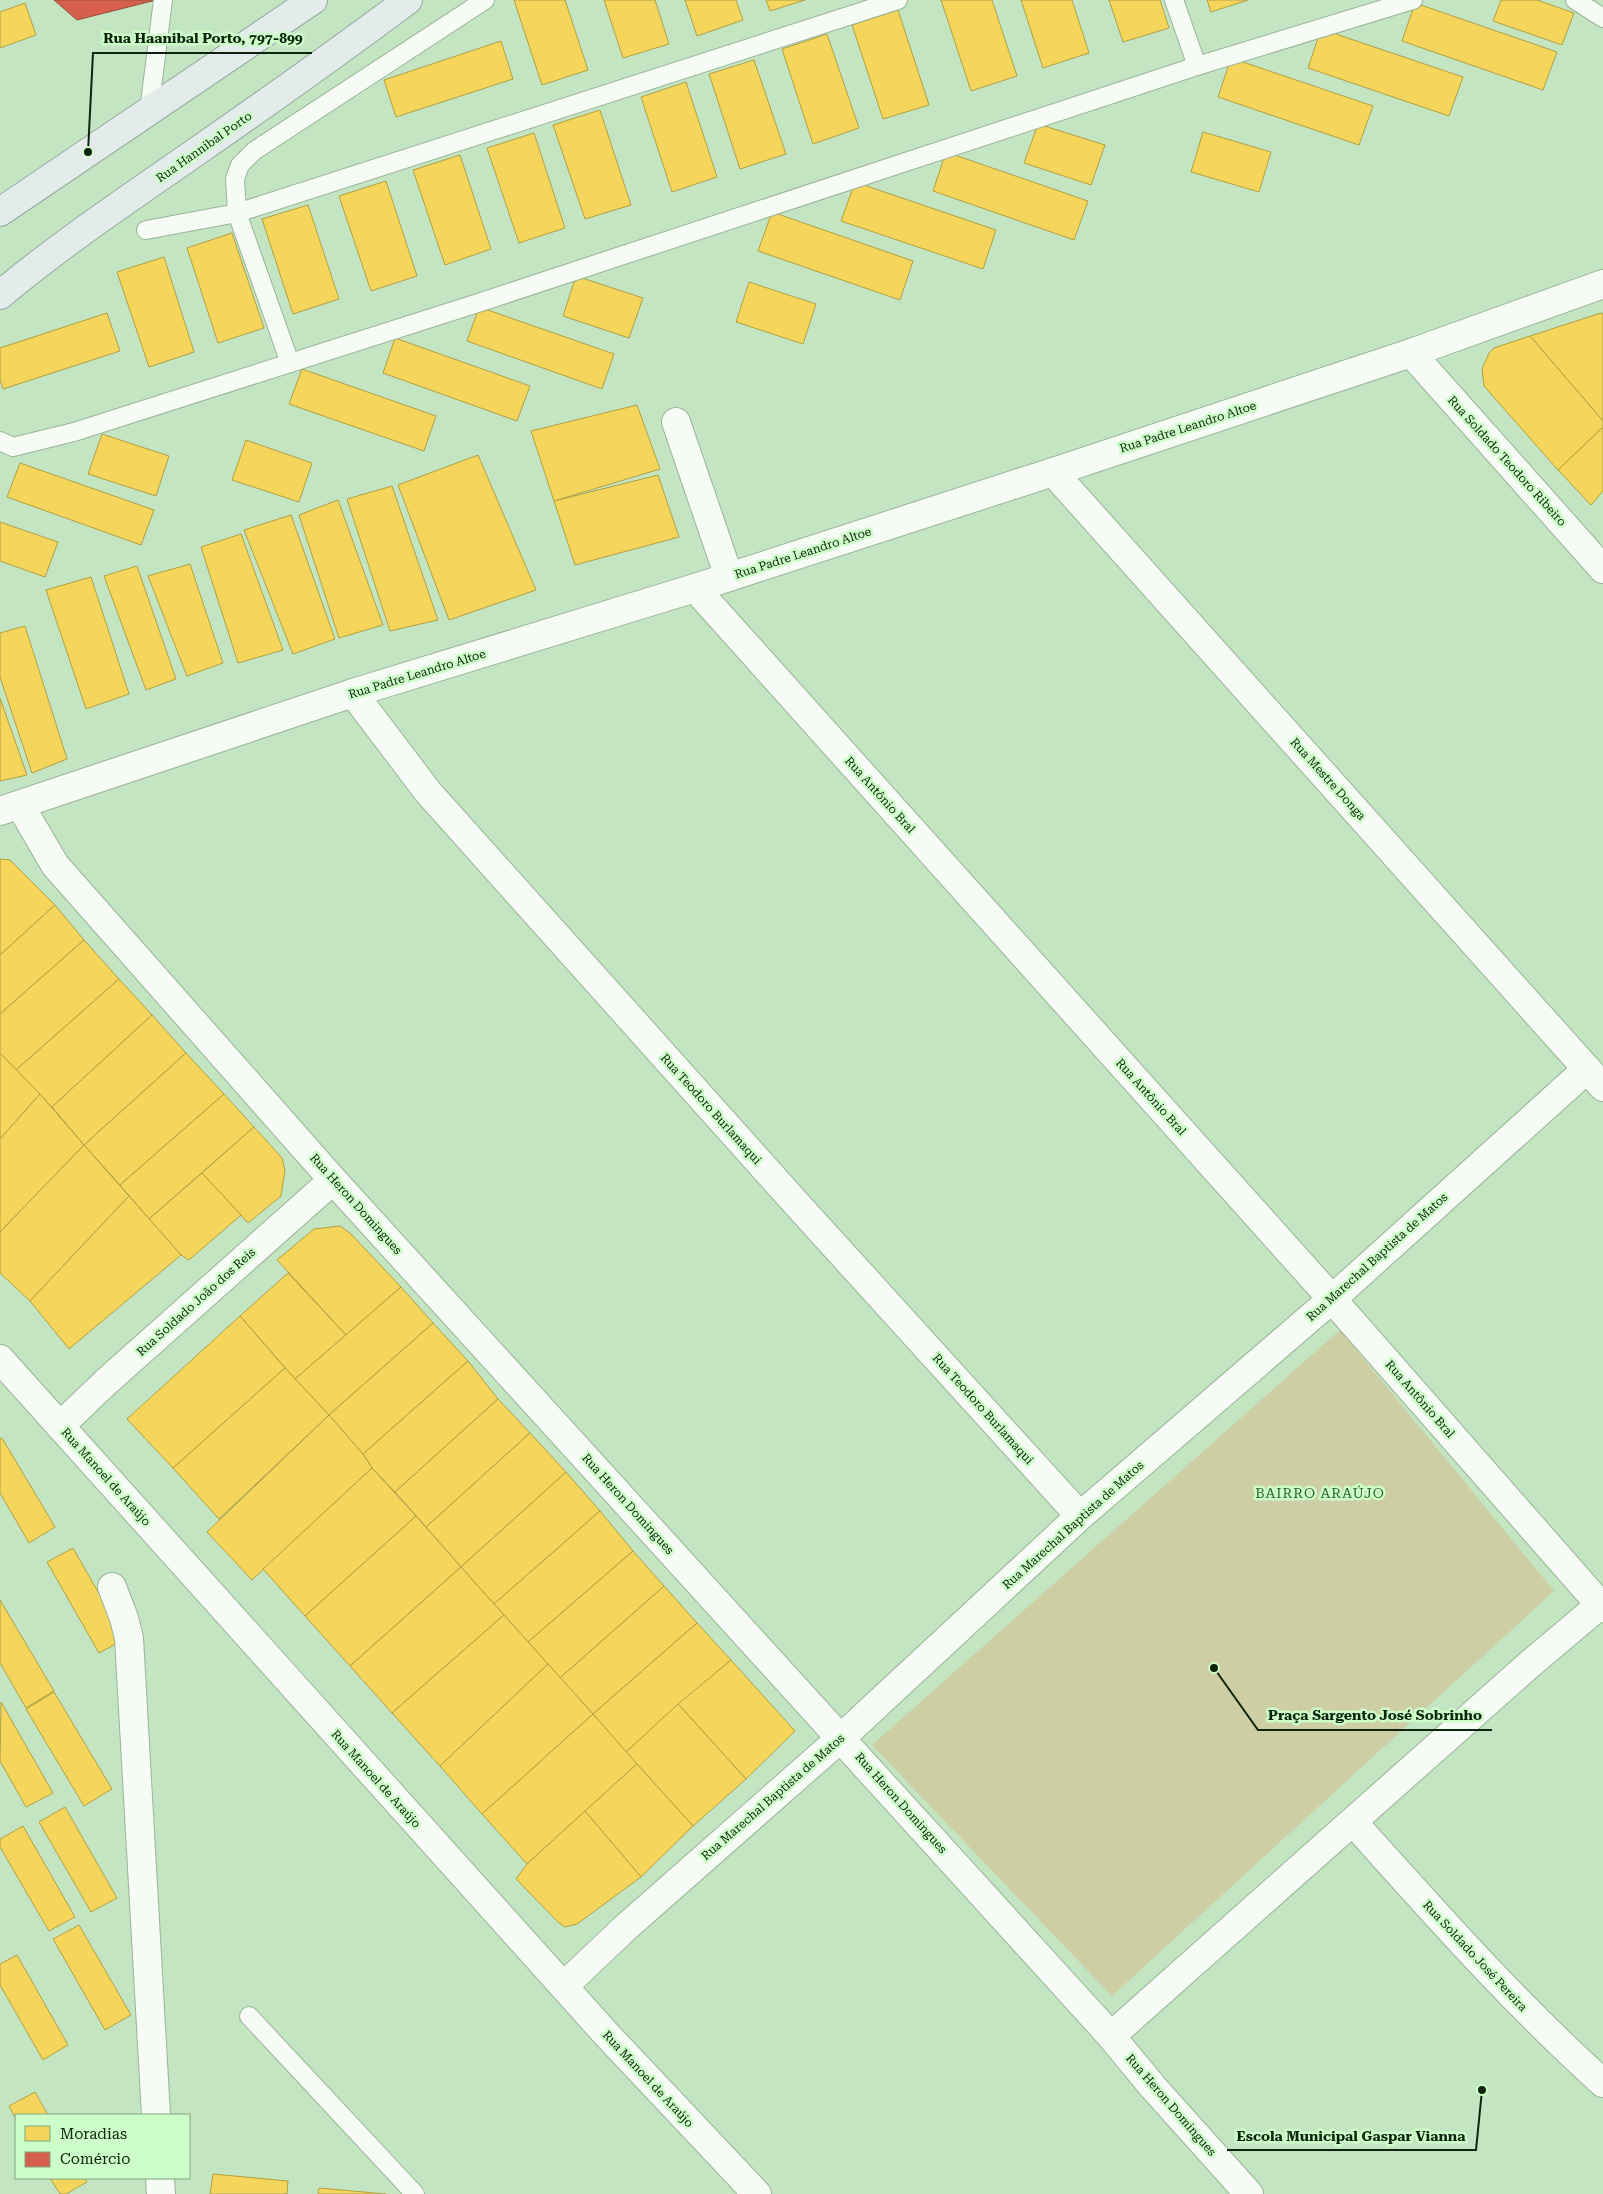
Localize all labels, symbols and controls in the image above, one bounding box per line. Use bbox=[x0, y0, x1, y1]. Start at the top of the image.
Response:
callout: Rua Haanibal Porto, 797-899 bbox=[93, 24, 312, 53]
text: Rua Haanibal Porto, 797-899 bbox=[103, 30, 303, 46]
street label: Rua Hannibal Porto bbox=[154, 109, 254, 185]
street label: Rua Soldado Teodoro Ribeiro bbox=[1445, 393, 1569, 529]
street label: Rua Padre Leandro Altoe bbox=[1118, 398, 1258, 456]
street label: Rua Padre Leandro Altoe bbox=[733, 524, 873, 582]
street label: Rua Padre Leandro Altoe bbox=[347, 646, 488, 702]
street label: Rua Mestre Donga bbox=[1288, 735, 1369, 823]
street label: Rua Antônio Bral bbox=[842, 754, 918, 836]
street label: Rua Teodoro Burlamaqui bbox=[658, 1051, 764, 1167]
street label: Rua Antônio Bral bbox=[1113, 1056, 1189, 1138]
street label: Rua Heron Domingues bbox=[307, 1151, 405, 1257]
street label: Rua Marechal Baptista de Matos bbox=[1304, 1190, 1451, 1324]
street label: Rua Soldado João dos Reis bbox=[134, 1245, 258, 1359]
street label: Rua Teodoro Burlamaqui bbox=[930, 1351, 1036, 1467]
street label: Rua Antônio Bral bbox=[1383, 1357, 1458, 1441]
street label: Rua Manoel de Araújo bbox=[58, 1425, 154, 1529]
street label: Rua Heron Domingues bbox=[579, 1451, 677, 1557]
street label: Rua Marechal Baptista de Matos bbox=[1000, 1458, 1147, 1592]
district label: BAIRRO ARAÚJO bbox=[1255, 1485, 1385, 1501]
callout: Praça Sargento José Sobrinho bbox=[1258, 1701, 1492, 1730]
text: Praça Sargento José Sobrinho bbox=[1268, 1707, 1482, 1723]
street label: Rua Manoel de Araújo bbox=[328, 1727, 424, 1831]
street label: Rua Marechal Baptista de Matos bbox=[699, 1731, 848, 1863]
street label: Rua Heron Domingues bbox=[852, 1750, 950, 1856]
street label: Rua Soldado José Pereira bbox=[1420, 1898, 1530, 2014]
street label: Rua Manoel de Araújo bbox=[600, 2028, 696, 2130]
street label: Rua Heron Domingues bbox=[1123, 2051, 1219, 2159]
legend bbox=[15, 2114, 190, 2179]
callout: Escola Municipal Gaspar Vianna bbox=[1227, 2121, 1476, 2150]
text: Moradias bbox=[60, 2125, 127, 2143]
text: Escola Municipal Gaspar Vianna bbox=[1237, 2128, 1466, 2144]
text: Comércio bbox=[60, 2150, 130, 2168]

